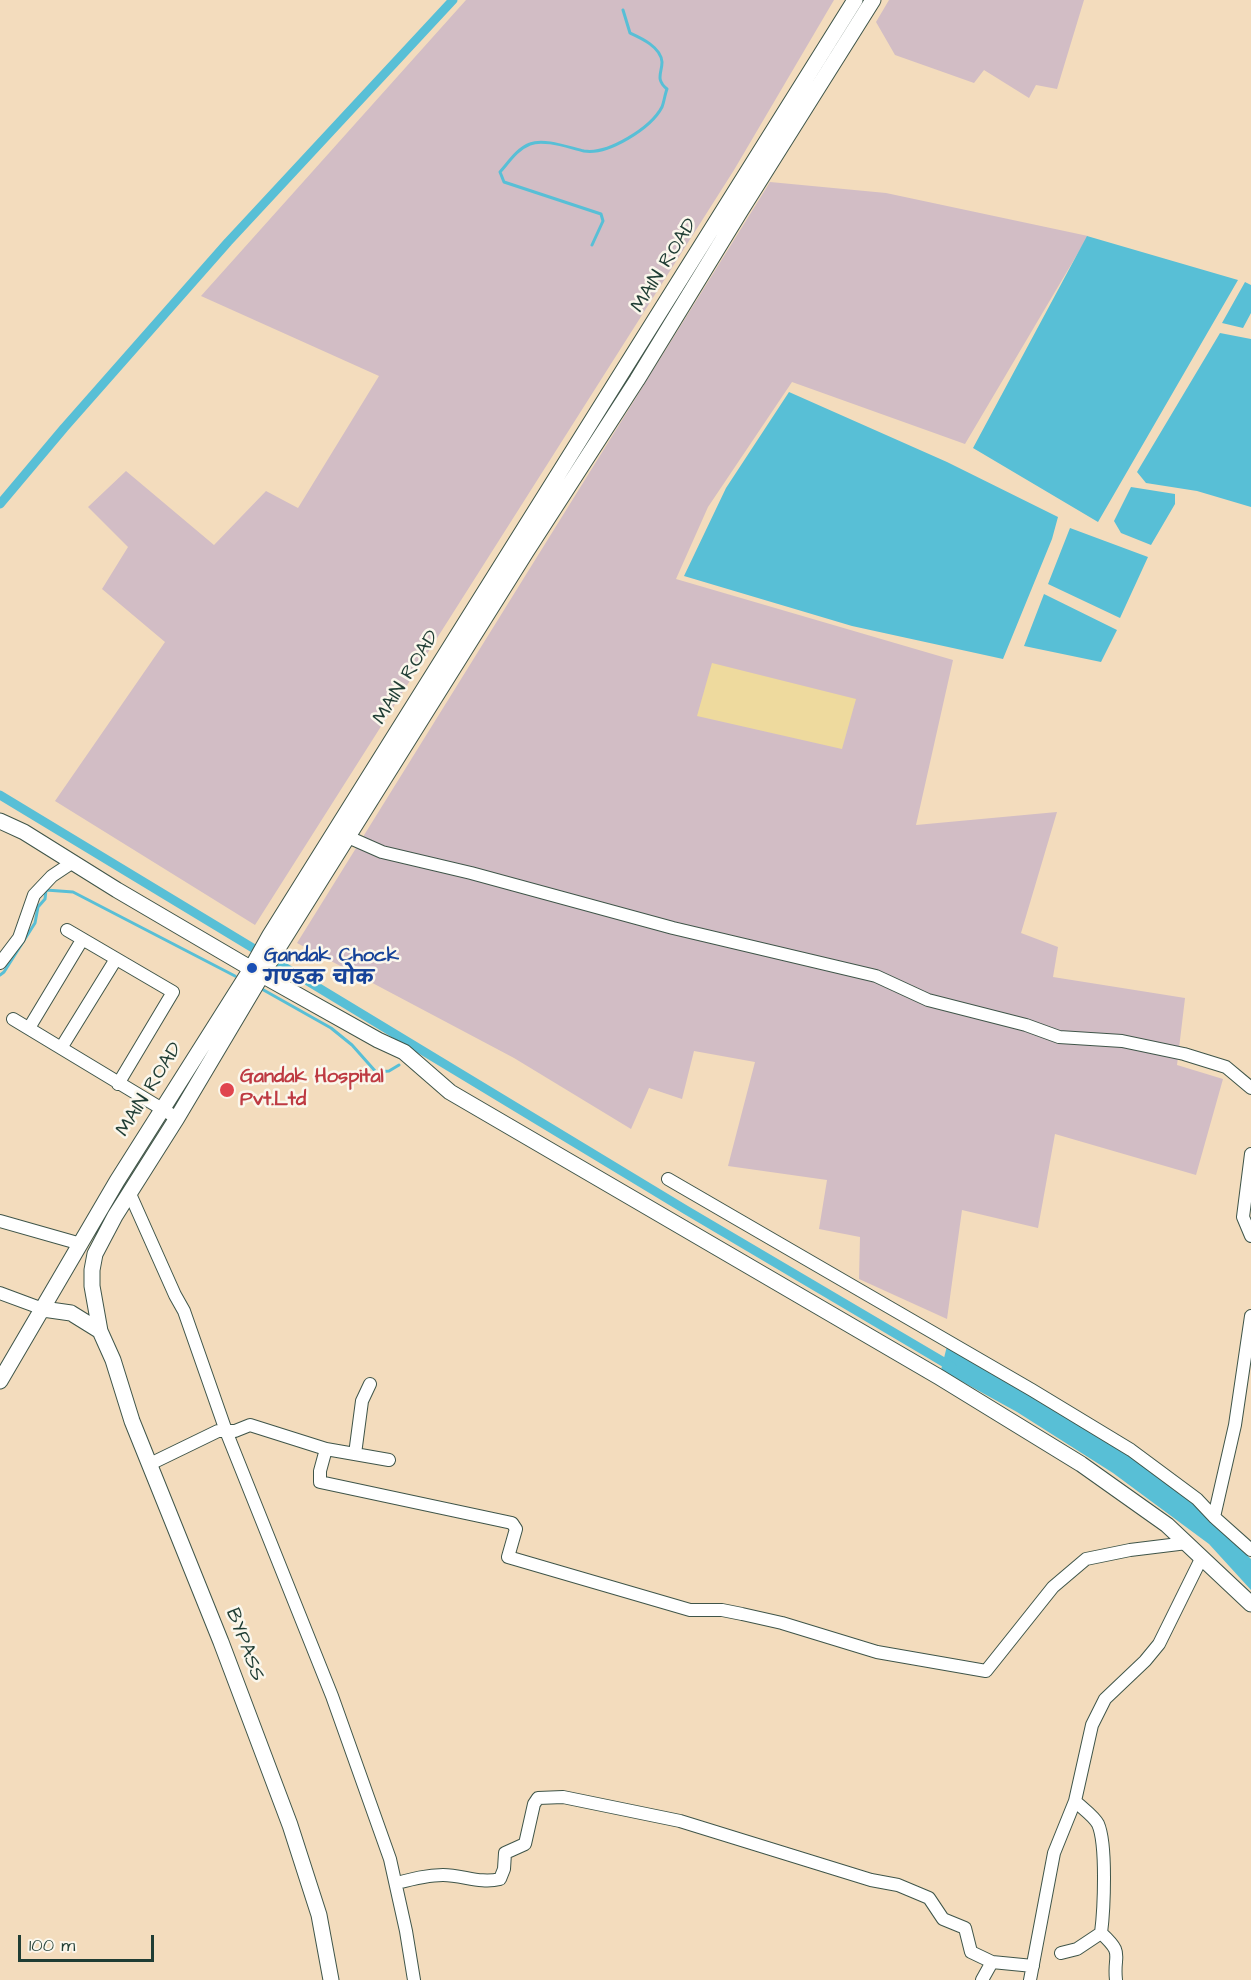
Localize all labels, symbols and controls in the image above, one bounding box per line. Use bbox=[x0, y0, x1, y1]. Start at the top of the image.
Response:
street label: MAIN ROAD bbox=[627, 215, 703, 317]
street label: MAIN ROAD bbox=[369, 627, 445, 729]
place label: Gandak Chock गण्डक चोक bbox=[264, 945, 399, 992]
marker: Gandak Chock गण्डक चोक bbox=[245, 961, 259, 975]
street label: MAIN ROAD bbox=[112, 1039, 188, 1141]
place label: Gandak Hospital Pvt.Ltd bbox=[240, 1066, 384, 1113]
marker: Gandak Hospital Pvt.Ltd bbox=[218, 1081, 236, 1099]
street label: BYPASS bbox=[219, 1605, 269, 1685]
scale bar bbox=[21, 1923, 158, 1961]
text: 100 m bbox=[29, 1933, 75, 1958]

